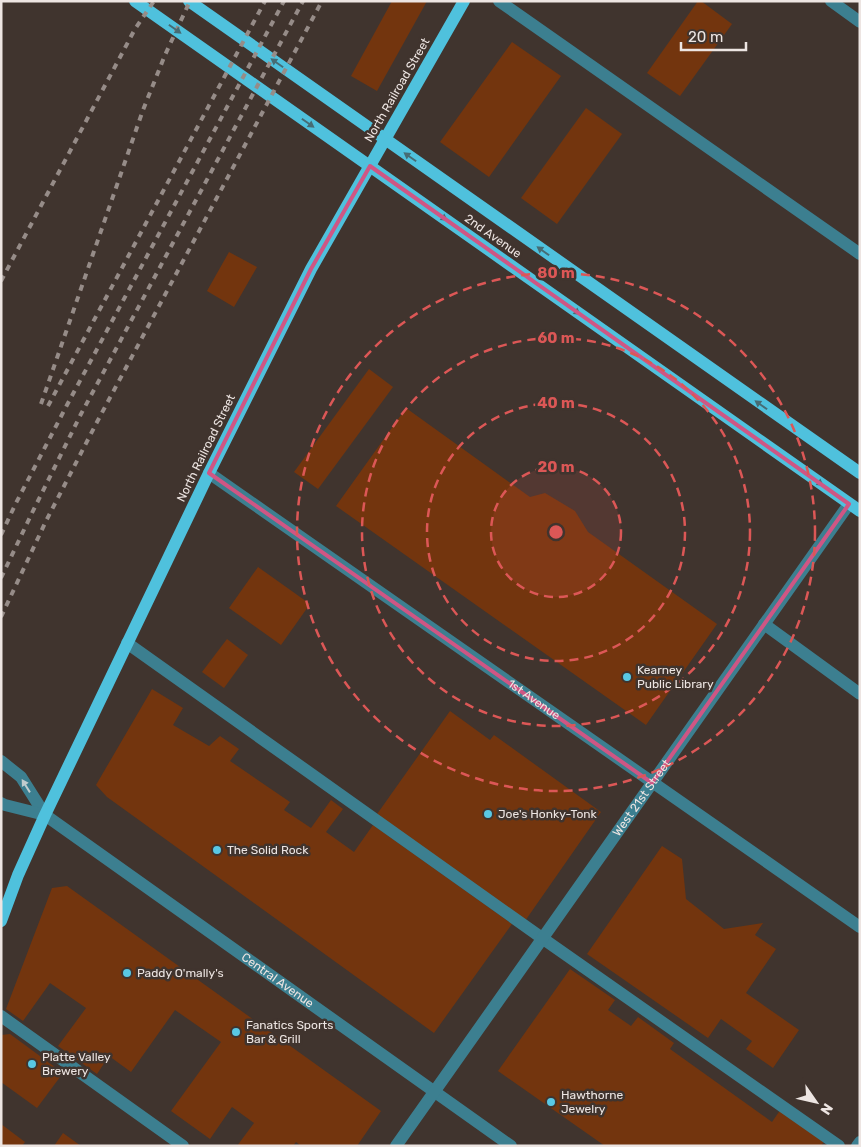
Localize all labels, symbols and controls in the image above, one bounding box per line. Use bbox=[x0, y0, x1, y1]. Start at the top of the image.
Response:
scale bar bbox=[681, 20, 746, 52]
one-way arrow bbox=[168, 24, 182, 34]
text: 20 m bbox=[688, 28, 723, 46]
street label: North Railroad Street bbox=[361, 35, 433, 144]
one-way arrow bbox=[270, 58, 284, 68]
one-way arrow bbox=[301, 118, 315, 128]
one-way arrow bbox=[403, 152, 417, 162]
one-way arrow bbox=[434, 211, 448, 221]
street label: 2nd Avenue bbox=[462, 211, 524, 261]
one-way arrow bbox=[536, 246, 550, 256]
text: 80 m bbox=[537, 264, 575, 282]
one-way arrow bbox=[567, 305, 581, 315]
text: 60 m bbox=[538, 329, 574, 347]
street label: North Railroad Street bbox=[174, 392, 238, 504]
text: 40 m bbox=[537, 394, 575, 412]
one-way arrow bbox=[755, 400, 768, 410]
text: 20 m bbox=[538, 458, 574, 476]
one-way arrow bbox=[810, 476, 824, 486]
centre of rings bbox=[547, 523, 565, 541]
place label: Kearney Public Library bbox=[637, 663, 714, 691]
marker: Kearney Public Library bbox=[621, 671, 633, 683]
street label: 1st Avenue bbox=[505, 676, 563, 723]
street label: West 21st Street bbox=[610, 757, 674, 839]
one-way arrow bbox=[21, 779, 31, 792]
place label: Joe's Honky-Tonk bbox=[498, 807, 598, 821]
marker: Joe's Honky-Tonk bbox=[482, 808, 494, 820]
place label: The Solid Rock bbox=[227, 843, 309, 857]
marker: The Solid Rock bbox=[211, 844, 223, 856]
street label: Central Avenue bbox=[239, 950, 317, 1011]
place label: Paddy O'mally's bbox=[137, 966, 224, 980]
marker: Paddy O'mally's bbox=[121, 967, 133, 979]
place label: Fanatics Sports Bar & Grill bbox=[246, 1018, 333, 1046]
marker: Fanatics Sports Bar & Grill bbox=[230, 1026, 242, 1038]
place label: Platte Valley Brewery bbox=[42, 1050, 111, 1078]
marker: Platte Valley Brewery bbox=[26, 1058, 38, 1070]
north arrow bbox=[791, 1077, 841, 1127]
place label: Hawthorne Jewelry bbox=[561, 1088, 624, 1116]
marker: Hawthorne Jewelry bbox=[545, 1096, 557, 1108]
text: N bbox=[816, 1100, 836, 1118]

